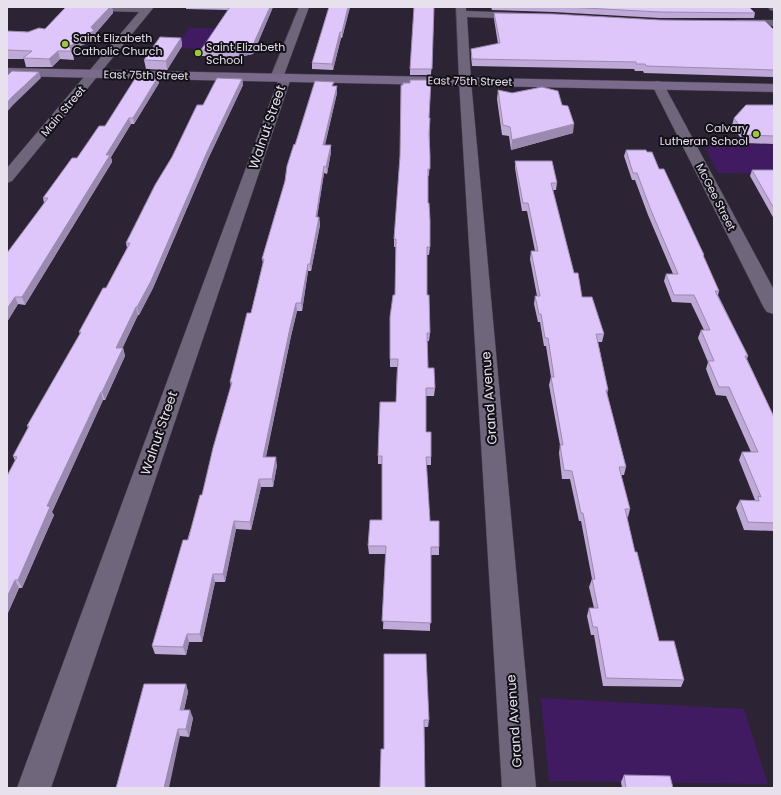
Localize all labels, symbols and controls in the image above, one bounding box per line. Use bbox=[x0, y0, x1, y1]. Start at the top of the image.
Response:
place label: Saint Elizabeth Catholic Church bbox=[73, 30, 162, 59]
marker: Saint Elizabeth Catholic Church bbox=[60, 39, 70, 49]
place label: Saint Elizabeth School bbox=[206, 39, 285, 68]
marker: Saint Elizabeth School bbox=[193, 48, 203, 58]
street label: East 75th Street bbox=[103, 66, 189, 84]
street label: East 75th Street bbox=[427, 72, 513, 90]
street label: Main Street bbox=[37, 82, 89, 140]
street label: Walnut Street bbox=[244, 82, 290, 172]
place label: Calvary Lutheran School bbox=[660, 120, 749, 149]
marker: Calvary Lutheran School bbox=[751, 129, 761, 139]
street label: McGee Street bbox=[692, 161, 740, 233]
street label: Grand Avenue bbox=[476, 351, 502, 445]
street label: Walnut Street bbox=[136, 388, 182, 478]
street label: Grand Avenue bbox=[501, 674, 527, 768]

